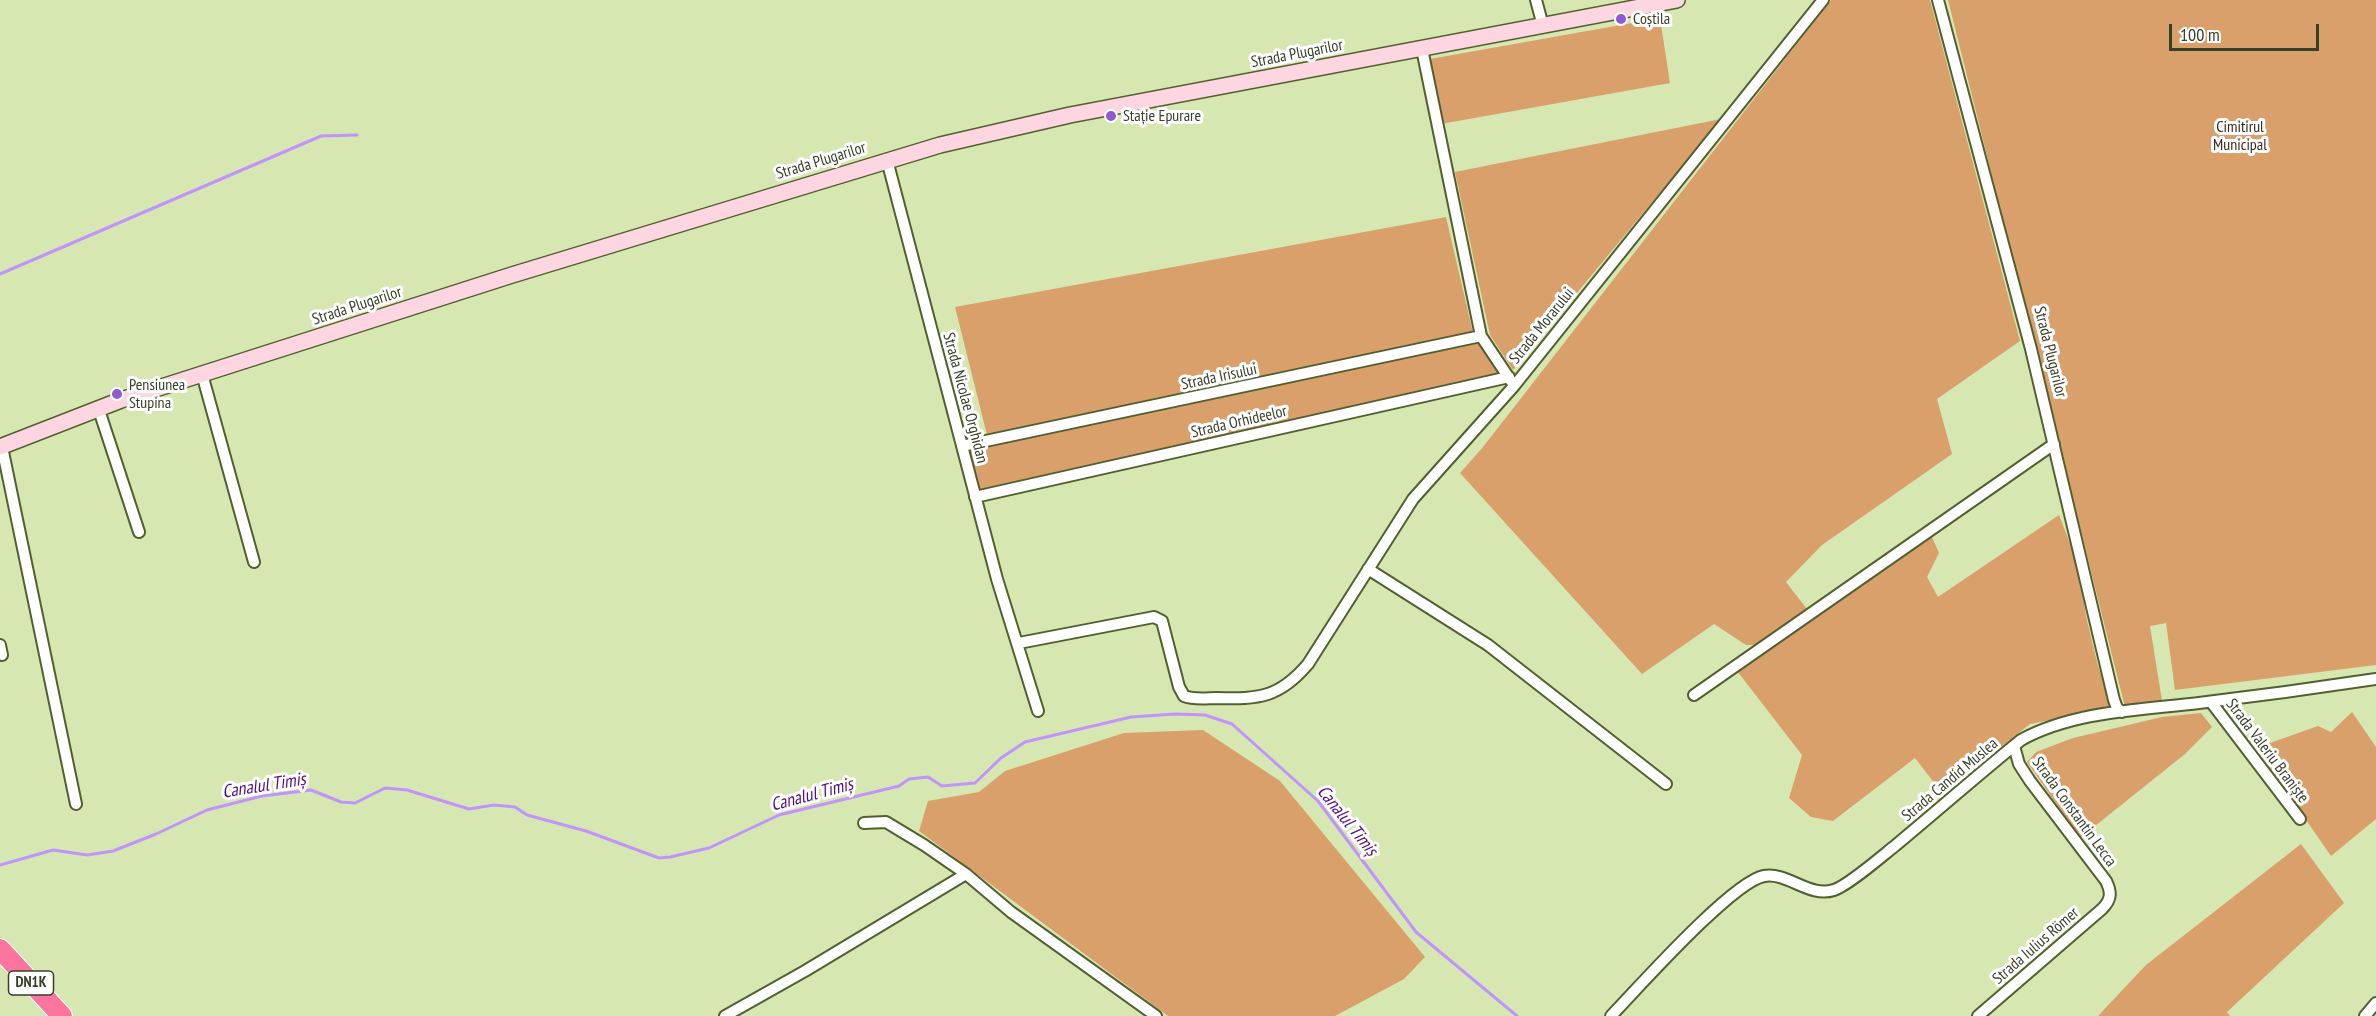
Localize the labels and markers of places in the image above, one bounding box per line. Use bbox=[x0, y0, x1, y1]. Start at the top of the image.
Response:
place label: Coștila bbox=[1633, 9, 1670, 29]
marker: Coștila bbox=[1614, 12, 1628, 26]
place label: Stație Epurare bbox=[1123, 106, 1201, 126]
marker: Stație Epurare bbox=[1104, 109, 1118, 123]
place label: Pensiunea Stupina bbox=[129, 375, 185, 413]
marker: Pensiunea Stupina bbox=[110, 387, 124, 401]

